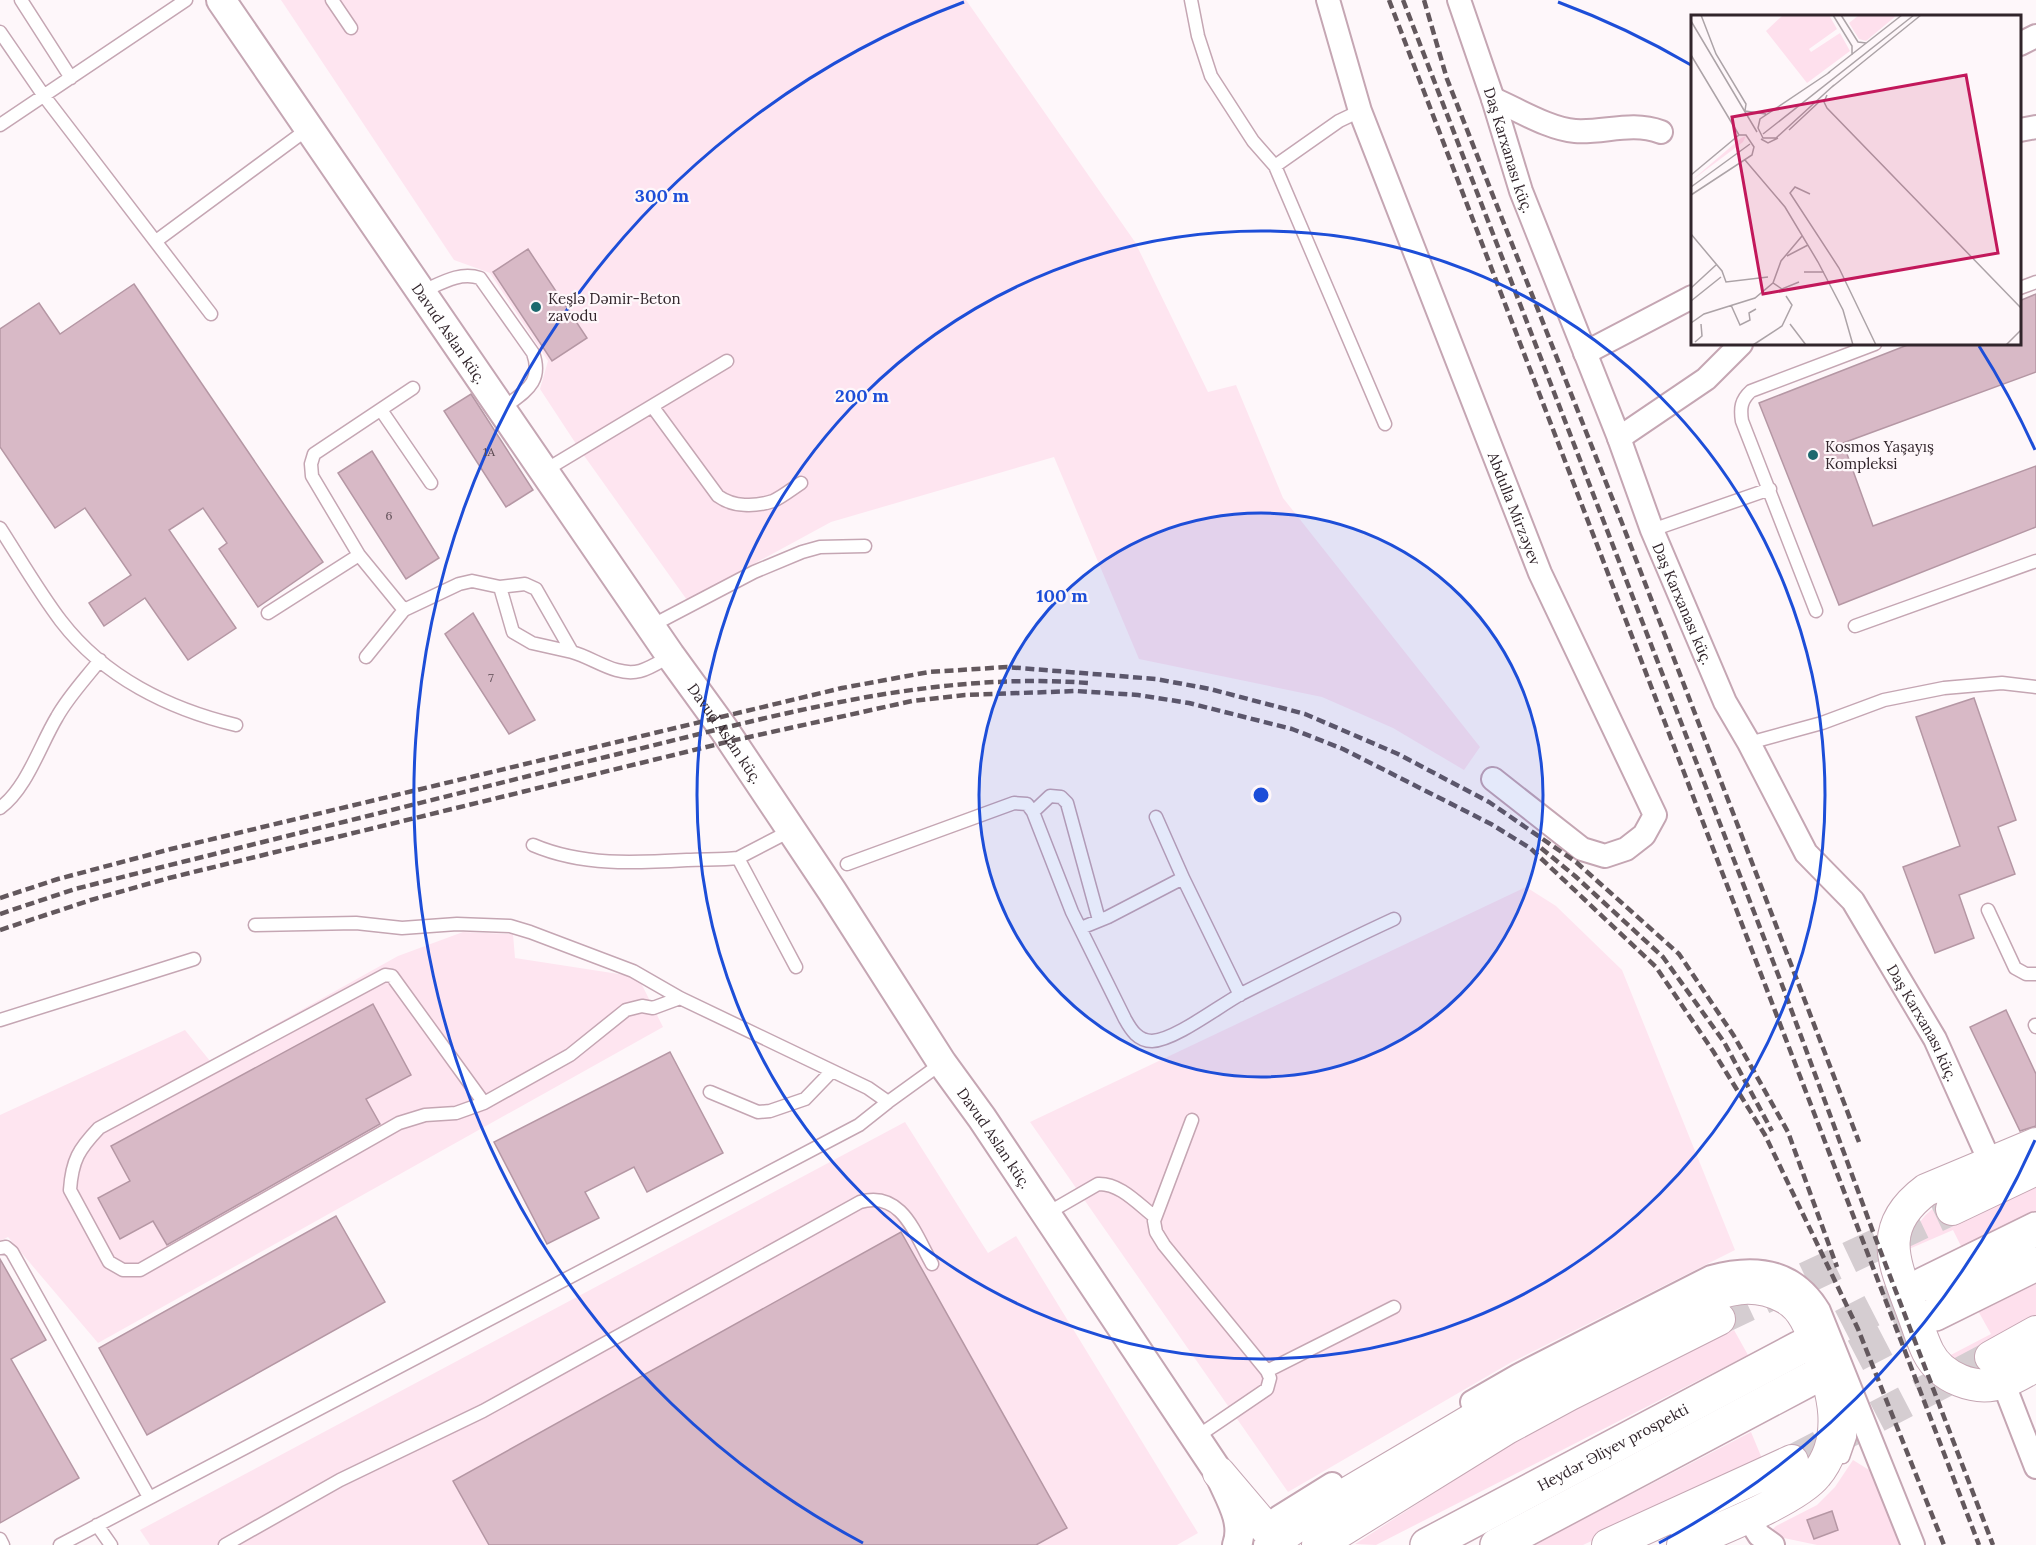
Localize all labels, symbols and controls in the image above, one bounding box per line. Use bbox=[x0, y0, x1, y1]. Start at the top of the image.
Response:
inset map bbox=[1691, 15, 2021, 345]
street label: Daş Karxanası küç. bbox=[1480, 85, 1538, 215]
text: 300 m bbox=[635, 184, 690, 207]
street label: Davud Aslan küç. bbox=[408, 279, 491, 387]
place label: Keşlə Dəmir-Beton zavodu bbox=[548, 289, 681, 325]
marker: Keşlə Dəmir-Beton zavodu bbox=[529, 300, 543, 314]
text: 200 m bbox=[835, 384, 889, 407]
place label: Kosmos Yaşayış Kompleksi bbox=[1825, 437, 1934, 473]
house number: 1A bbox=[483, 444, 495, 459]
street label: Abdulla Mirzəyev bbox=[1484, 448, 1546, 568]
marker: Kosmos Yaşayış Kompleksi bbox=[1806, 448, 1820, 462]
house number: 6 bbox=[386, 508, 393, 523]
street label: Daş Karxanası küç. bbox=[1649, 539, 1717, 667]
text: 100 m bbox=[1036, 584, 1088, 607]
house number: 7 bbox=[488, 670, 494, 685]
street label: Davud Aslan küç. bbox=[684, 679, 767, 787]
centre of rings bbox=[1251, 785, 1271, 805]
street label: Daş Karxanası küç. bbox=[1883, 961, 1962, 1084]
street label: Davud Aslan küç. bbox=[953, 1084, 1036, 1192]
street label: Heydər Əliyev prospekti bbox=[1534, 1399, 1691, 1494]

